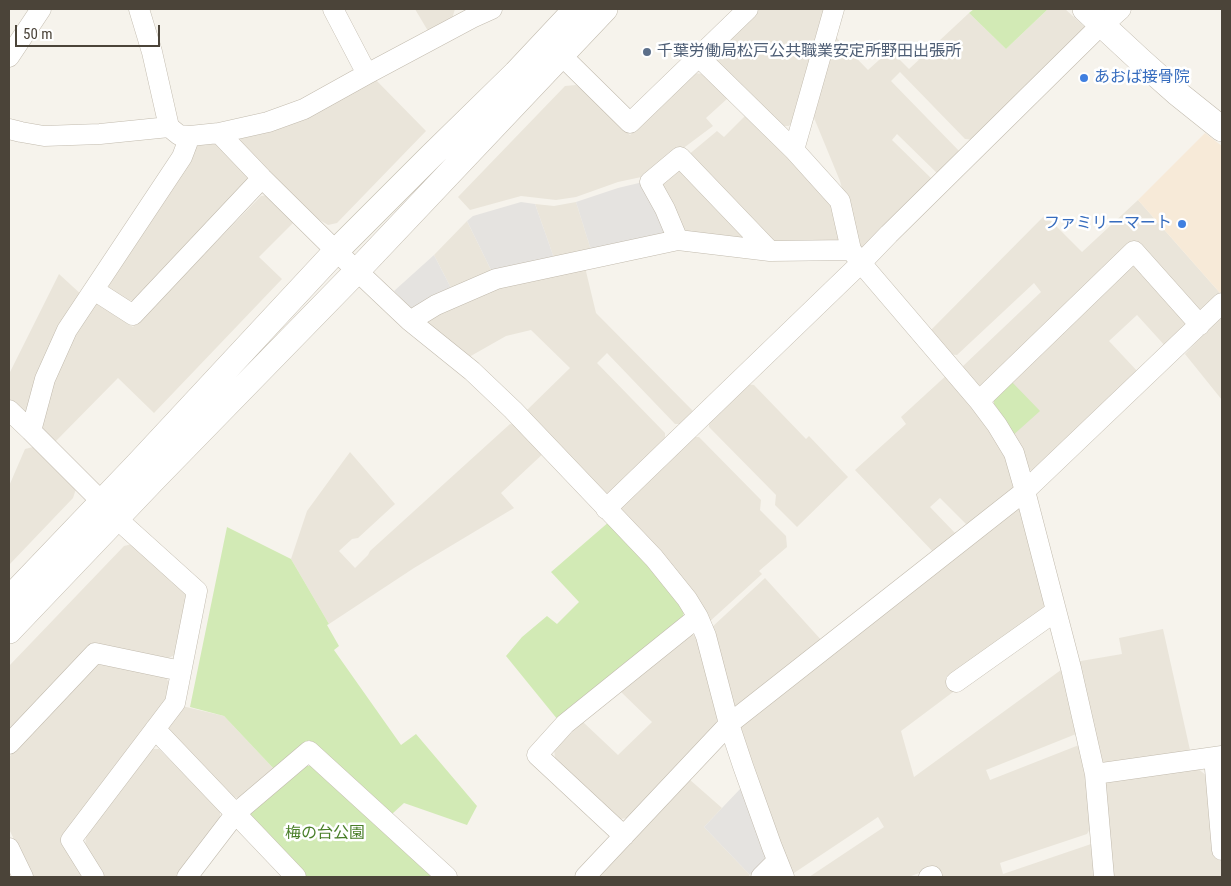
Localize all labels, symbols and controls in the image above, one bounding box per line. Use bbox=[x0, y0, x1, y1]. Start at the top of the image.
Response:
scale bar bbox=[18, 15, 162, 47]
text: 50 m bbox=[23, 25, 53, 43]
place label: 千葉労働局松戸公共職業安定所野田出張所 bbox=[657, 42, 961, 62]
marker: 千葉労働局松戸公共職業安定所野田出張所 bbox=[641, 46, 653, 58]
place label: あおば接骨院 bbox=[1094, 68, 1190, 88]
marker: あおば接骨院 bbox=[1078, 72, 1090, 84]
place label: ファミリーマート bbox=[1044, 214, 1172, 234]
marker: ファミリーマート bbox=[1176, 218, 1188, 230]
park label: 梅の台公園 bbox=[285, 824, 365, 844]

